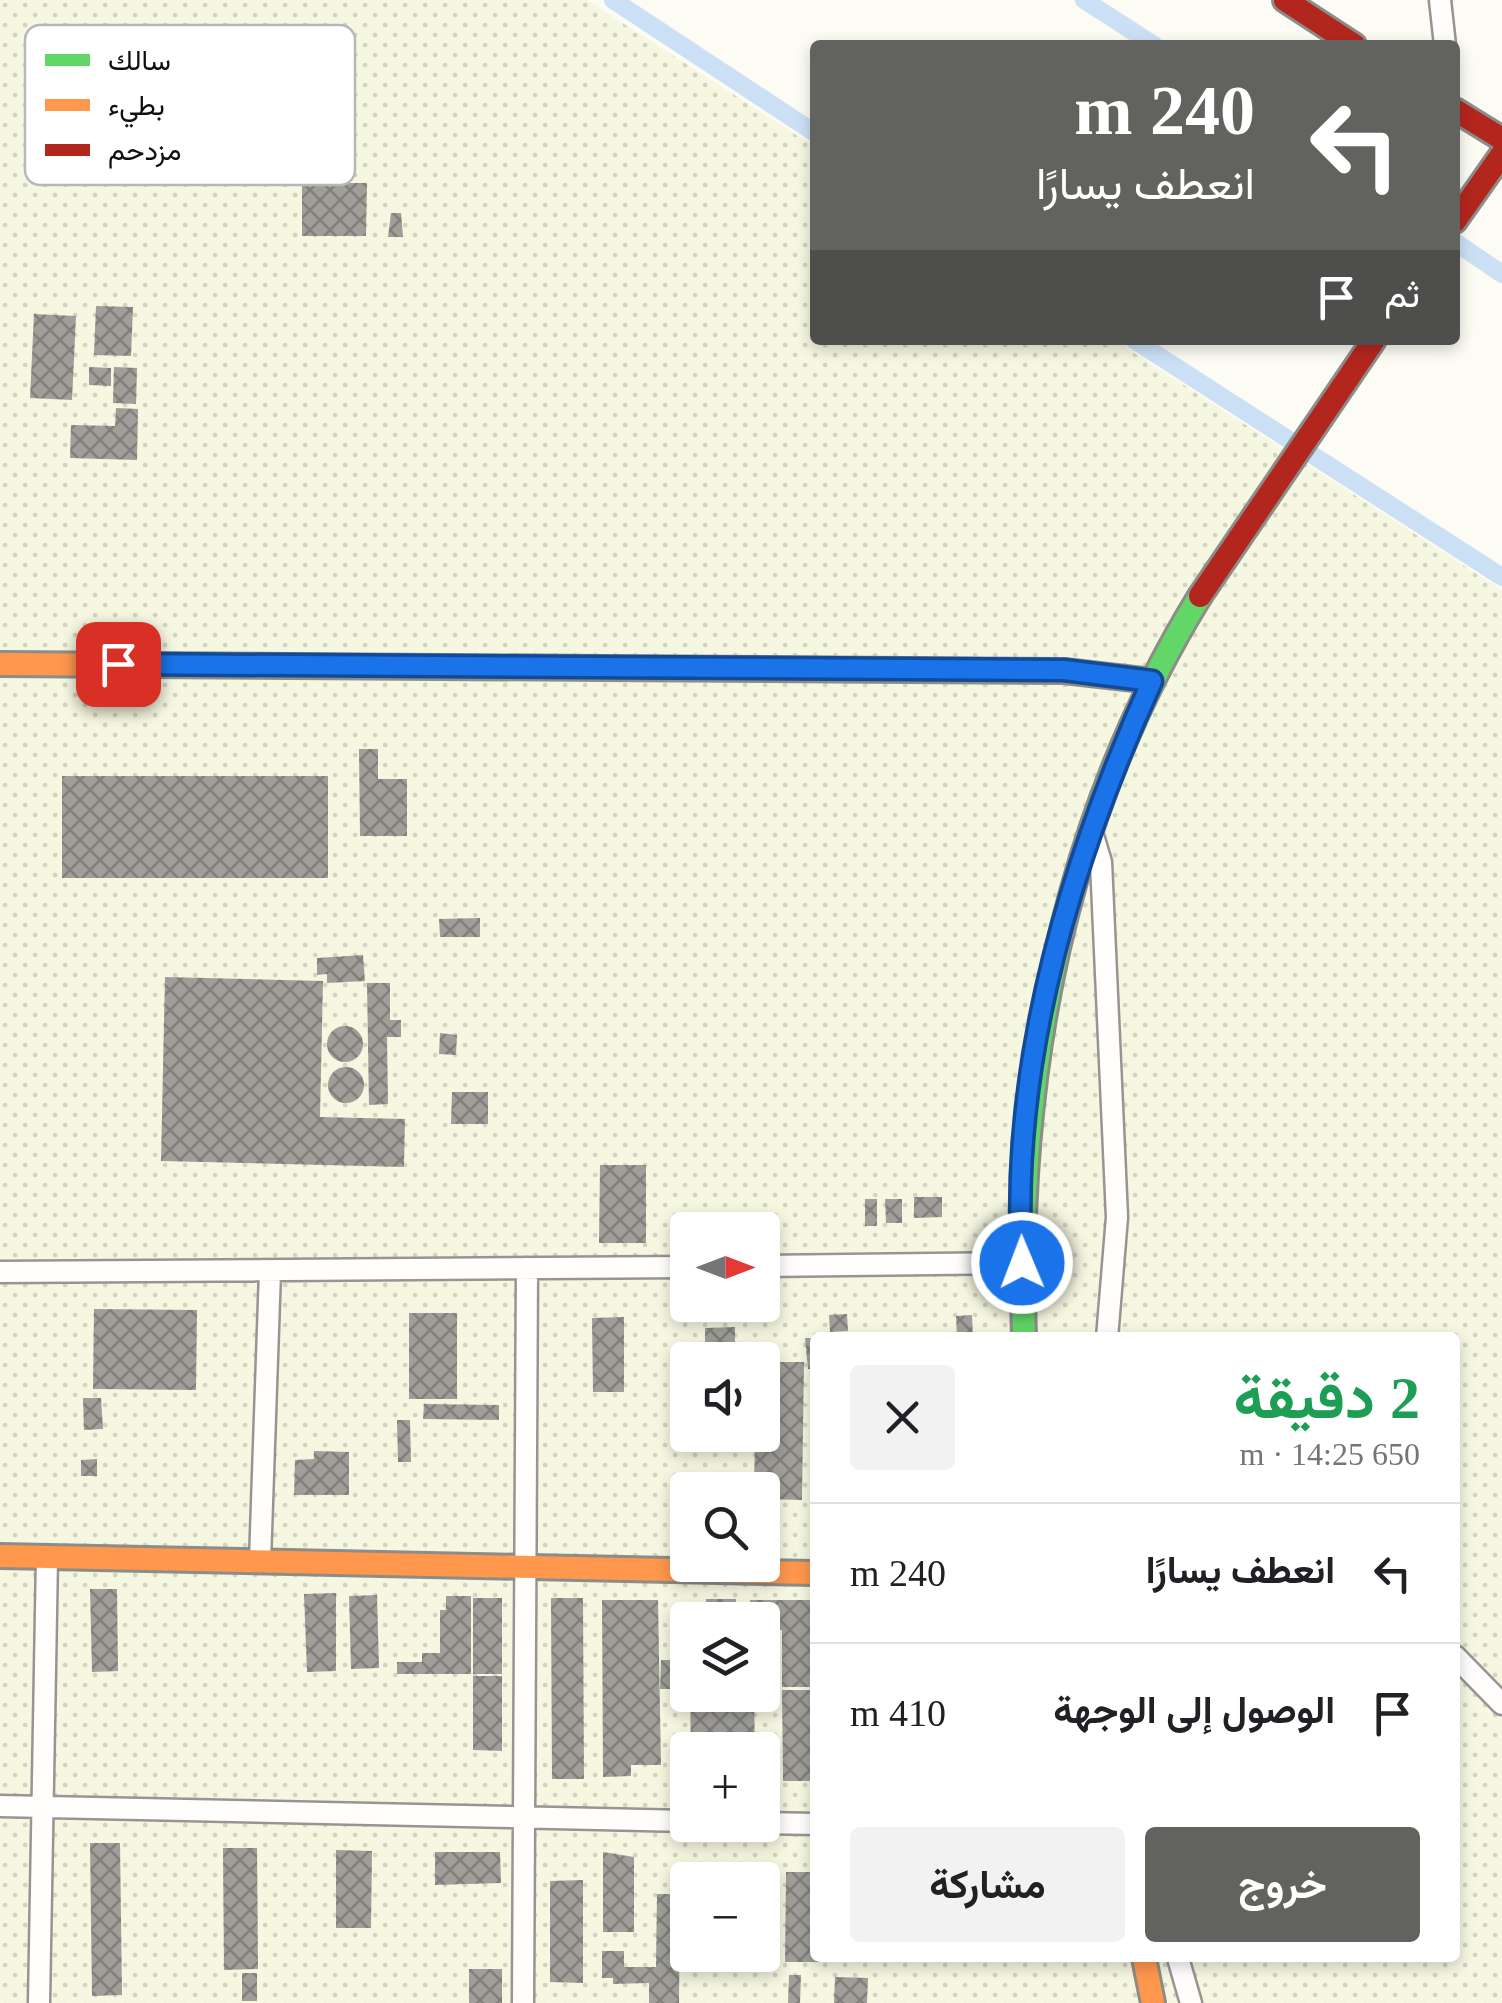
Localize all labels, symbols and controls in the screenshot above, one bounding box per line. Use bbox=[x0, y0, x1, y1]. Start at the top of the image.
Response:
legend bbox=[25, 25, 355, 185]
text: سالك bbox=[108, 45, 171, 76]
text: 240 m bbox=[1074, 72, 1255, 149]
icon: left bbox=[1290, 80, 1420, 210]
text: بطيء bbox=[108, 90, 165, 128]
text: مزدحم bbox=[108, 135, 181, 169]
text: انعطف يسارًا bbox=[1036, 159, 1255, 209]
icon: arrive bbox=[1309, 270, 1364, 325]
text: ثم bbox=[1384, 273, 1420, 315]
pin bbox=[76, 622, 161, 707]
icon: arrive bbox=[91, 637, 146, 692]
position arrow bbox=[970, 1211, 1074, 1315]
north arrow bbox=[670, 1212, 780, 1322]
map controls bbox=[670, 1212, 780, 1972]
button: sound bbox=[670, 1342, 780, 1452]
button: close bbox=[850, 1365, 955, 1470]
text: 2 دقيقة bbox=[1234, 1365, 1420, 1431]
text: 650 m · 14:25 bbox=[1240, 1436, 1420, 1472]
button: search bbox=[670, 1472, 780, 1582]
icon: left bbox=[1365, 1546, 1420, 1601]
text: انعطف يسارًا bbox=[1146, 1549, 1335, 1591]
text: 240 m bbox=[850, 1552, 946, 1594]
button: layers bbox=[670, 1602, 780, 1712]
icon: arrive bbox=[1365, 1686, 1420, 1741]
text: الوصول إلى الوجهة bbox=[1053, 1689, 1335, 1731]
text: 410 m bbox=[850, 1692, 946, 1734]
button: + bbox=[670, 1732, 780, 1842]
button: مشاركة bbox=[850, 1827, 1125, 1942]
button: خروج bbox=[1145, 1827, 1420, 1942]
button: − bbox=[670, 1862, 780, 1972]

